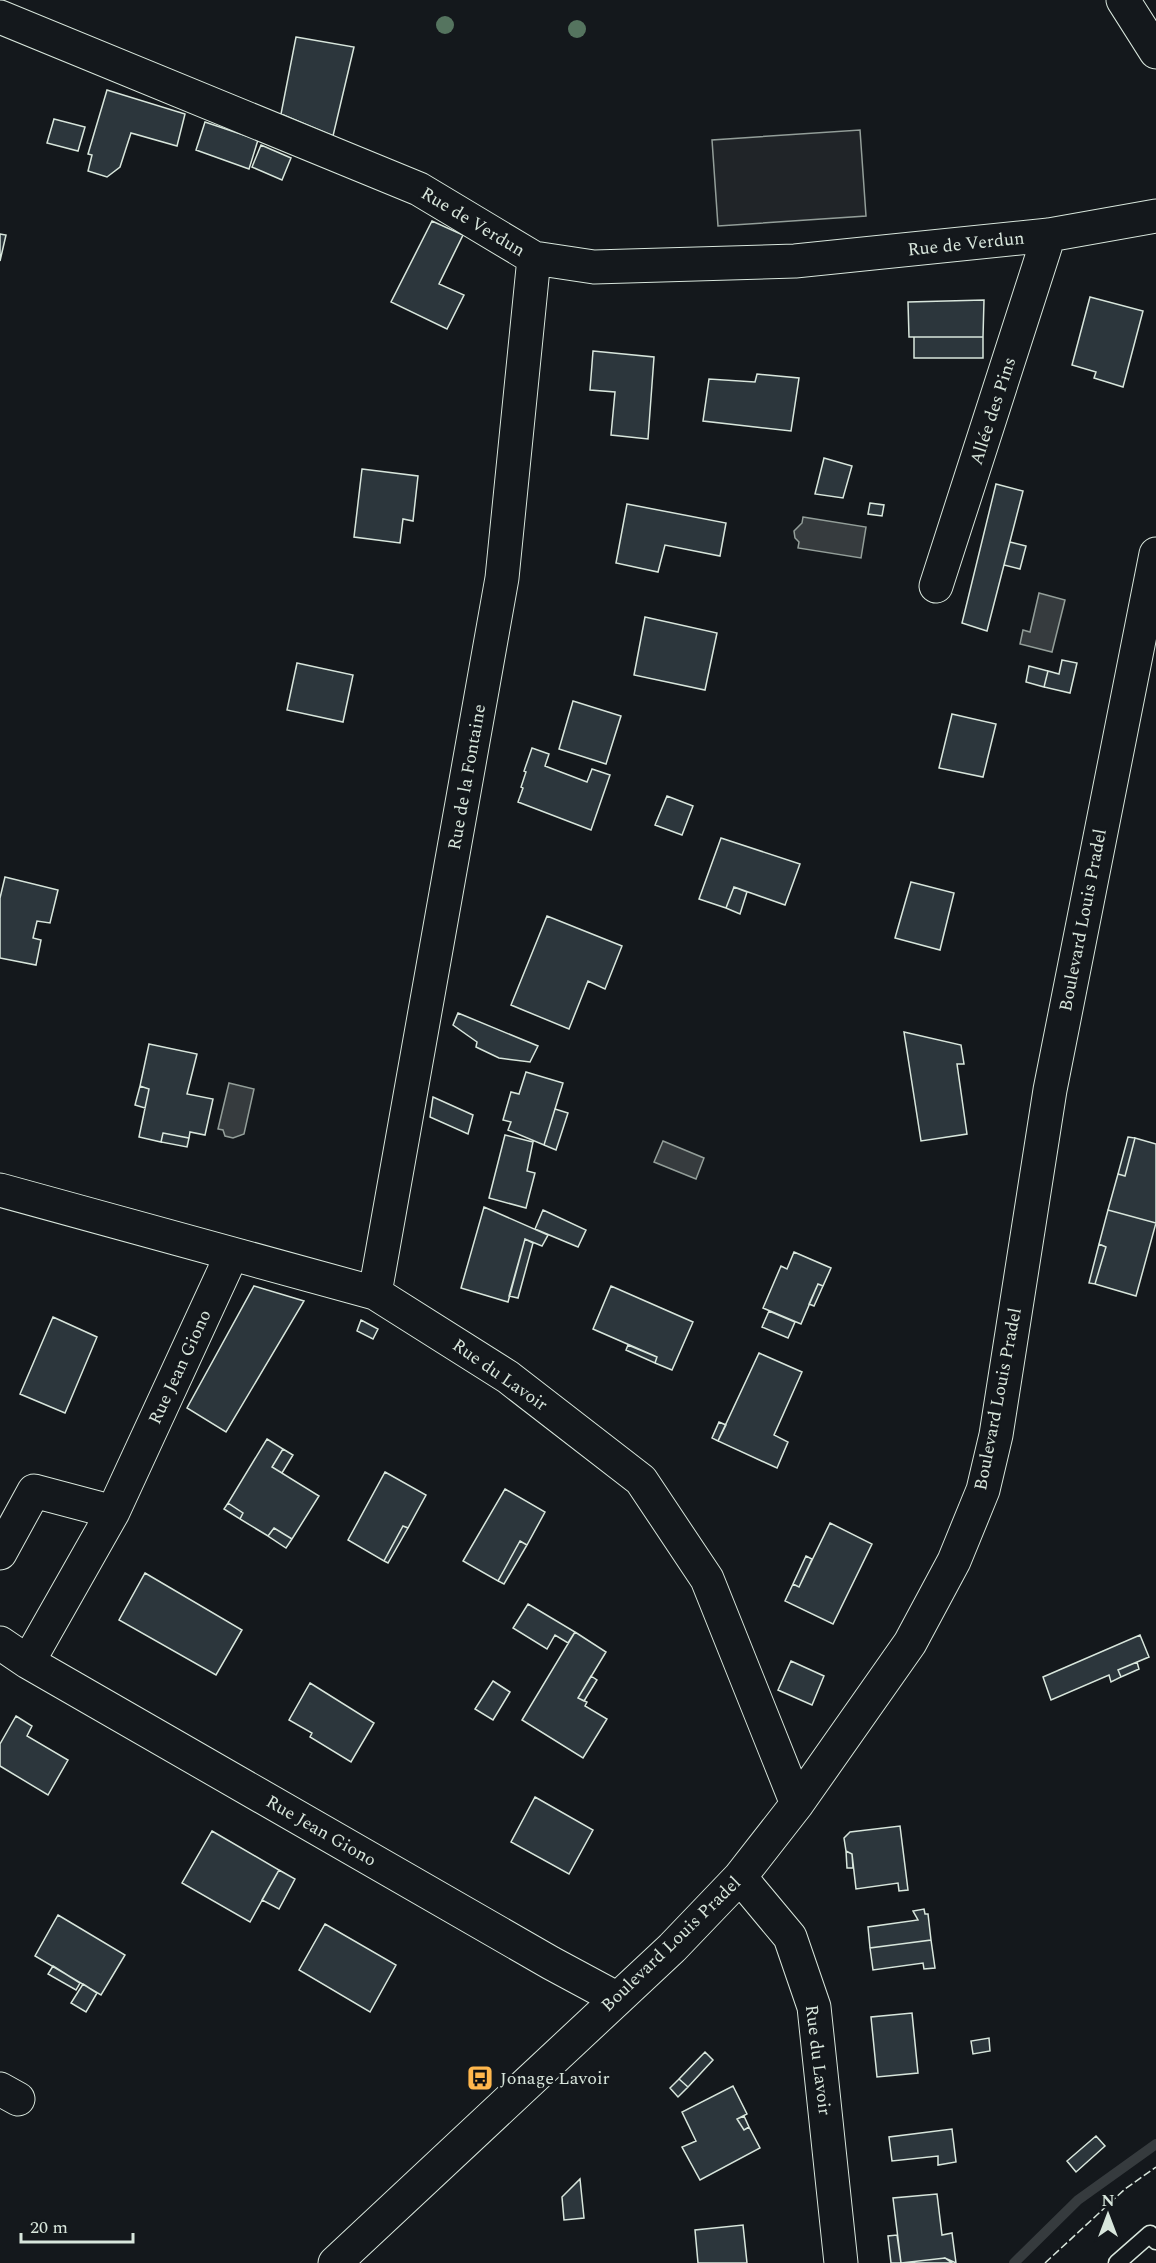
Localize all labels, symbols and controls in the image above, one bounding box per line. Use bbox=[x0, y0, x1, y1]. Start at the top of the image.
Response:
street label: Rue de Verdun bbox=[416, 180, 530, 264]
street label: Rue de Verdun bbox=[906, 224, 1026, 264]
street label: Allée des Pins bbox=[963, 353, 1023, 469]
street label: Rue de la Fontaine bbox=[441, 702, 493, 852]
street label: Boulevard Louis Pradel bbox=[1052, 826, 1114, 1014]
street label: Rue Jean Giono bbox=[142, 1305, 218, 1429]
street label: Boulevard Louis Pradel bbox=[967, 1305, 1029, 1493]
street label: Rue du Lavoir bbox=[447, 1332, 553, 1418]
street label: Rue Jean Giono bbox=[261, 1788, 381, 1874]
street label: Boulevard Louis Pradel bbox=[595, 1870, 747, 2018]
street label: Rue du Lavoir bbox=[798, 2003, 838, 2117]
bus stop icon: Jonage Lavoir bbox=[465, 2063, 495, 2093]
place label: Jonage Lavoir bbox=[500, 2065, 610, 2092]
north arrow bbox=[1078, 2185, 1138, 2245]
text: N bbox=[1101, 2189, 1115, 2213]
scale bar bbox=[21, 2206, 134, 2244]
text: 20 m bbox=[30, 2214, 68, 2241]

